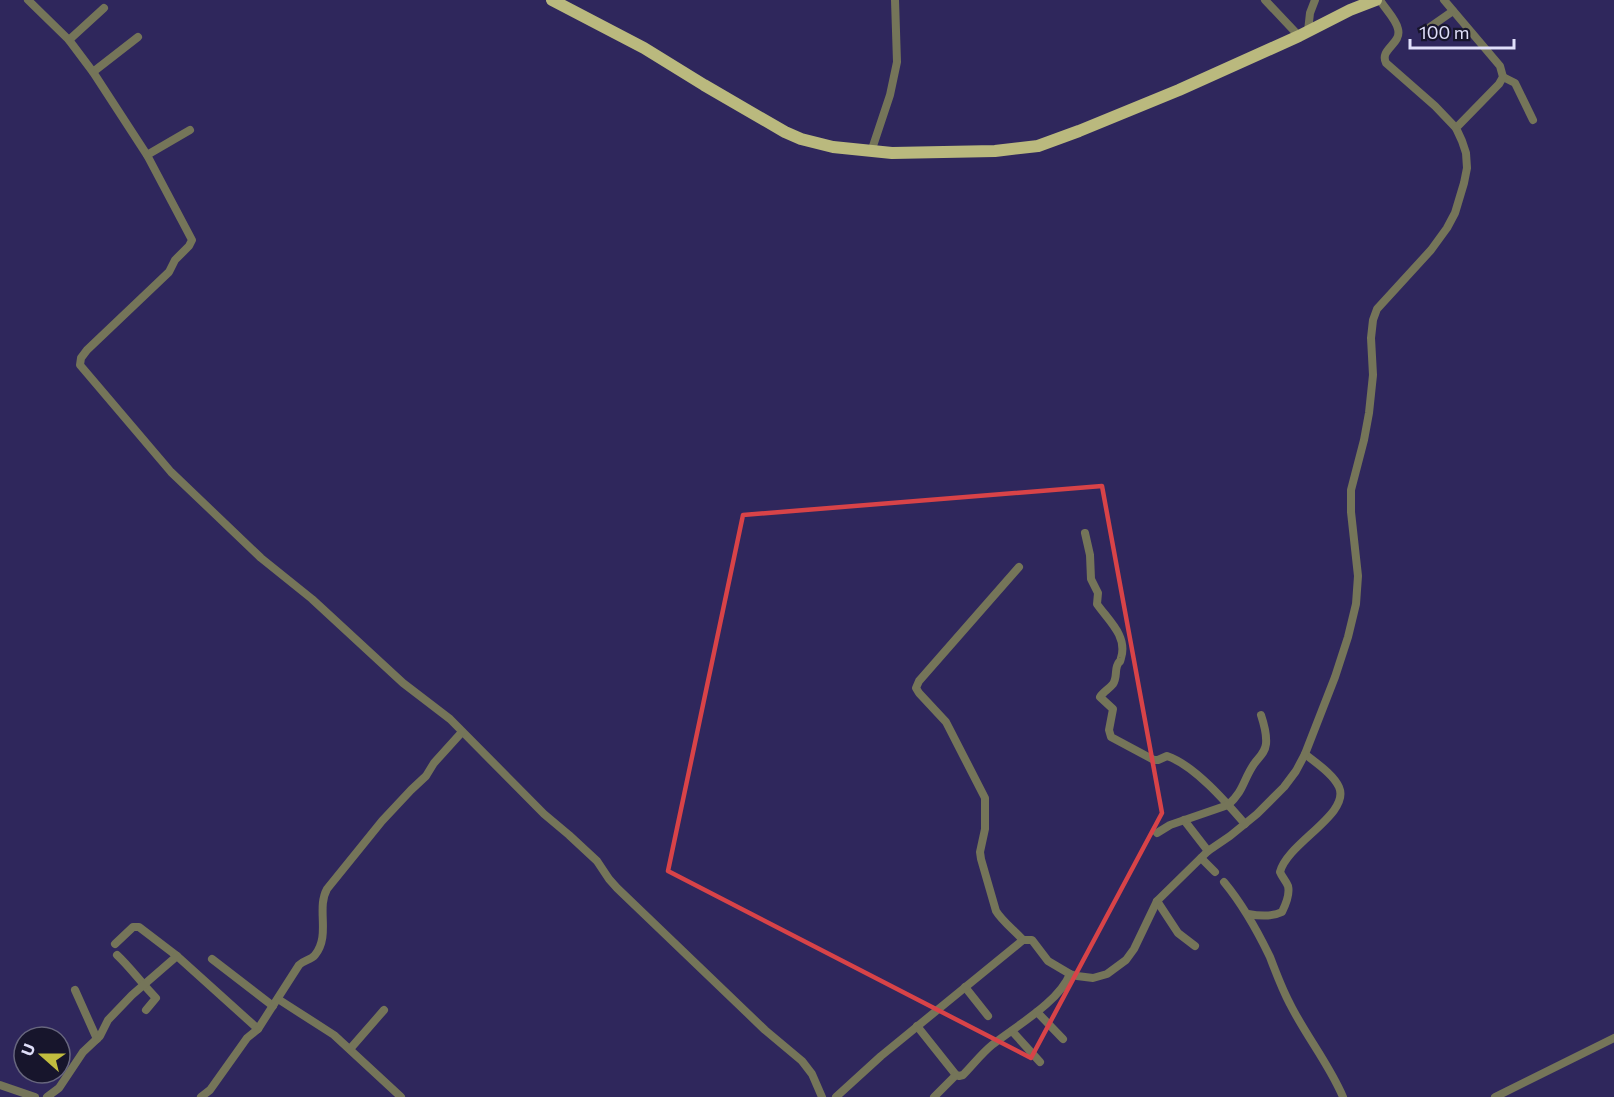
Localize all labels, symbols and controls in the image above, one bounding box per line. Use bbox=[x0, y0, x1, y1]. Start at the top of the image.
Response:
scale bar bbox=[1410, 12, 1514, 50]
text: 100 m bbox=[1419, 21, 1469, 43]
north arrow bbox=[12, 1025, 72, 1085]
text: U bbox=[17, 1041, 38, 1058]

